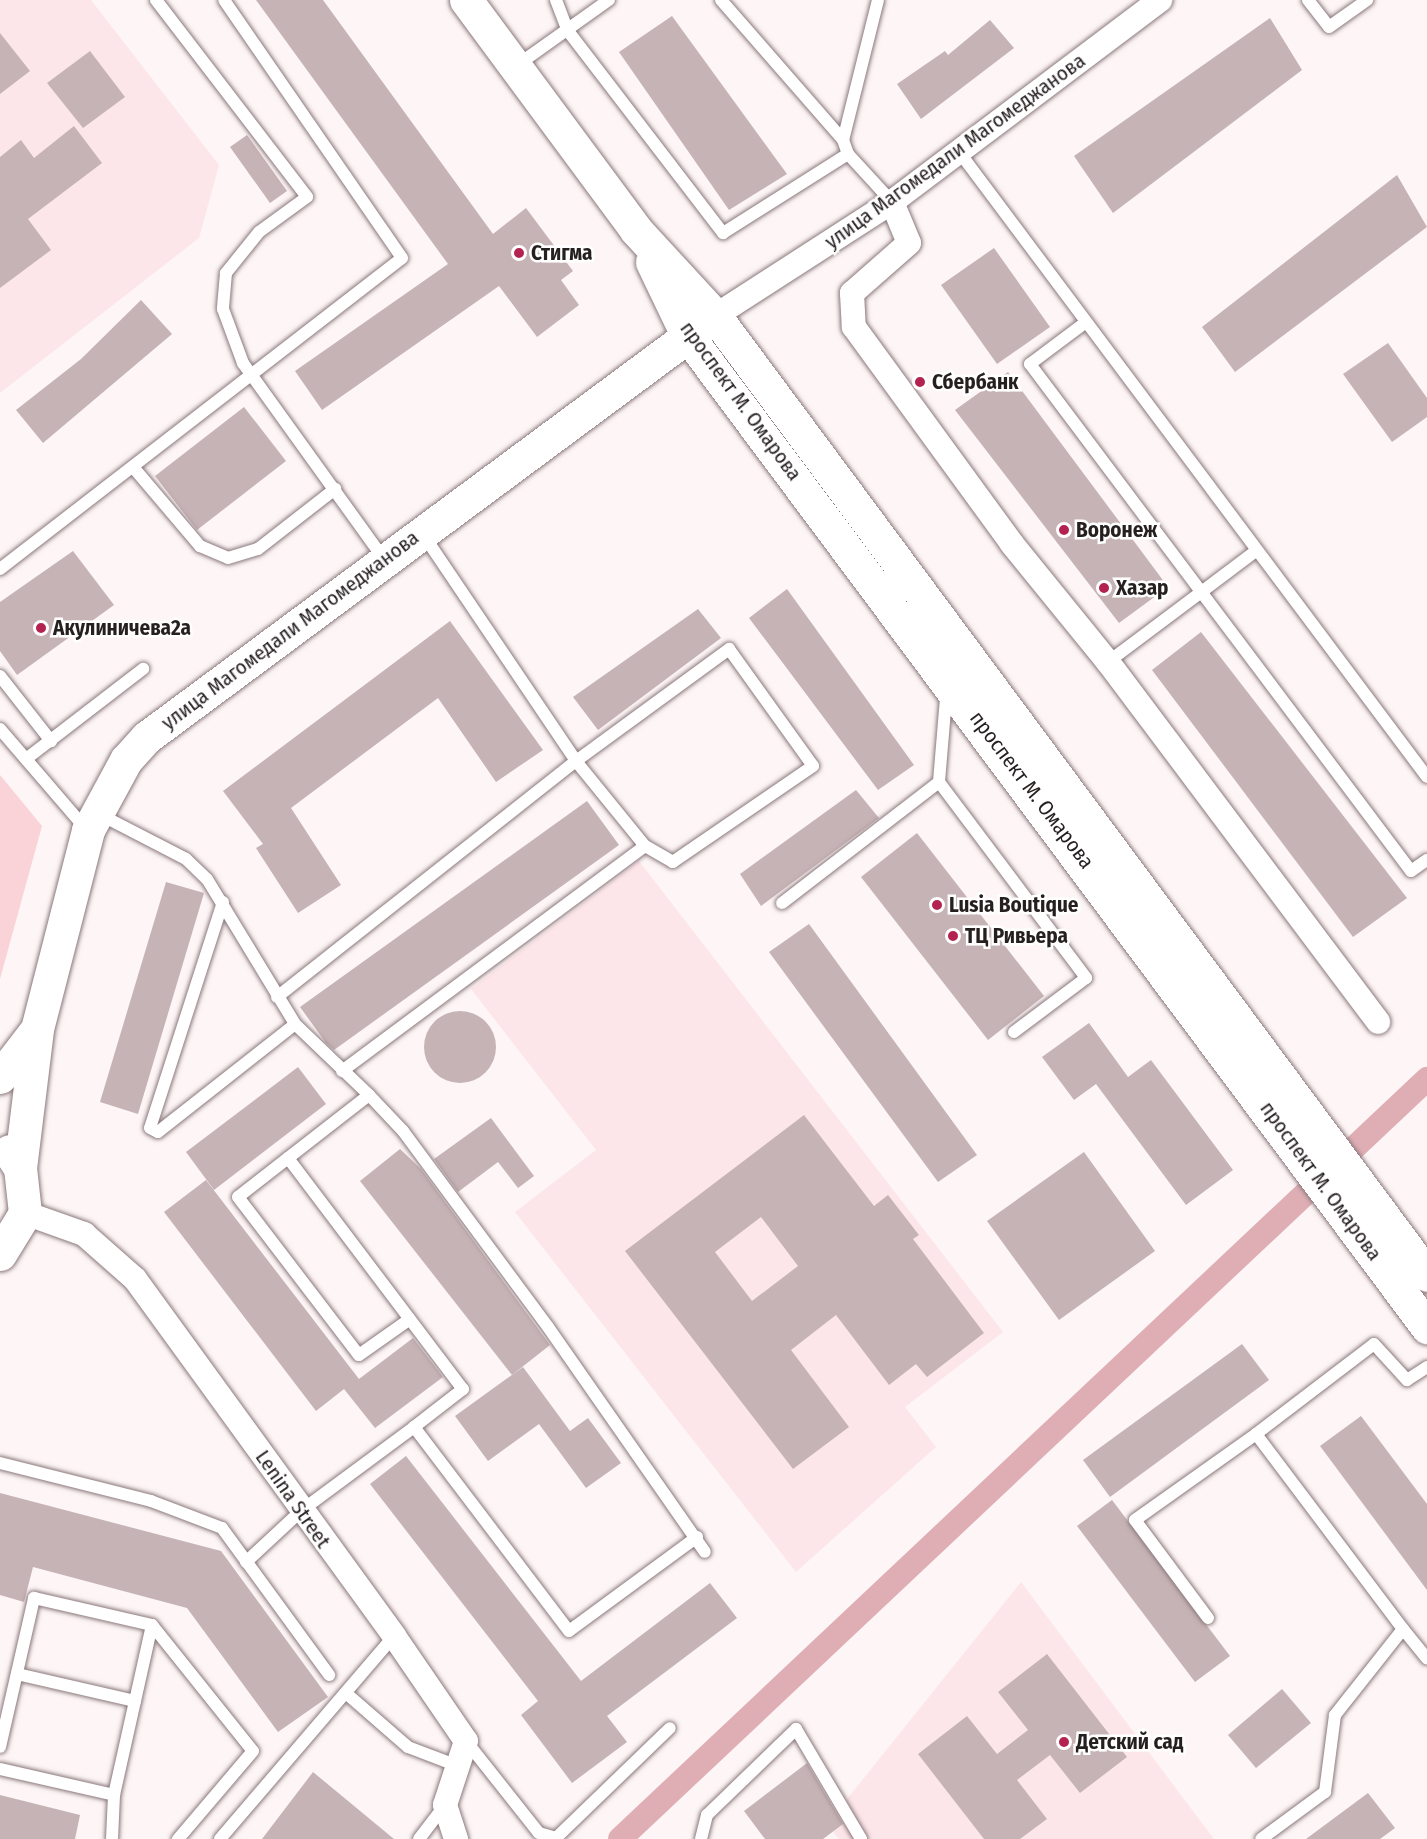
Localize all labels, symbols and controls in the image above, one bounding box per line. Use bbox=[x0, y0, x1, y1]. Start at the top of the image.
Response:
street label: улица Магомедали Магомеджановa bbox=[820, 48, 1090, 254]
place label: Стигма bbox=[531, 240, 593, 266]
marker: Стигма bbox=[512, 246, 526, 260]
street label: проспект М. Омарова bbox=[675, 317, 807, 485]
place label: Сбербанк bbox=[932, 369, 1019, 395]
marker: Сбербанк bbox=[913, 375, 927, 389]
place label: Воронеж bbox=[1076, 517, 1157, 543]
marker: Воронеж bbox=[1057, 523, 1071, 537]
street label: улица Магомедали Магомеджанова bbox=[156, 525, 424, 735]
place label: Хазар bbox=[1116, 575, 1168, 601]
marker: Хазар bbox=[1097, 581, 1111, 595]
place label: Акулиничева2а bbox=[53, 615, 191, 641]
marker: Акулиничева2а bbox=[34, 621, 48, 635]
street label: проспект М. Омарова bbox=[965, 706, 1099, 874]
place label: Lusia Boutique bbox=[949, 892, 1078, 918]
marker: Lusia Boutique bbox=[930, 898, 944, 912]
place label: ТЦ Ривьера bbox=[965, 923, 1068, 949]
marker: ТЦ Ривьера bbox=[946, 929, 960, 943]
street label: проспект М. Омарова bbox=[1255, 1097, 1387, 1265]
street label: Lenina Street bbox=[250, 1445, 336, 1553]
place label: Детский сад bbox=[1076, 1729, 1183, 1755]
marker: Детский сад bbox=[1057, 1735, 1071, 1749]

